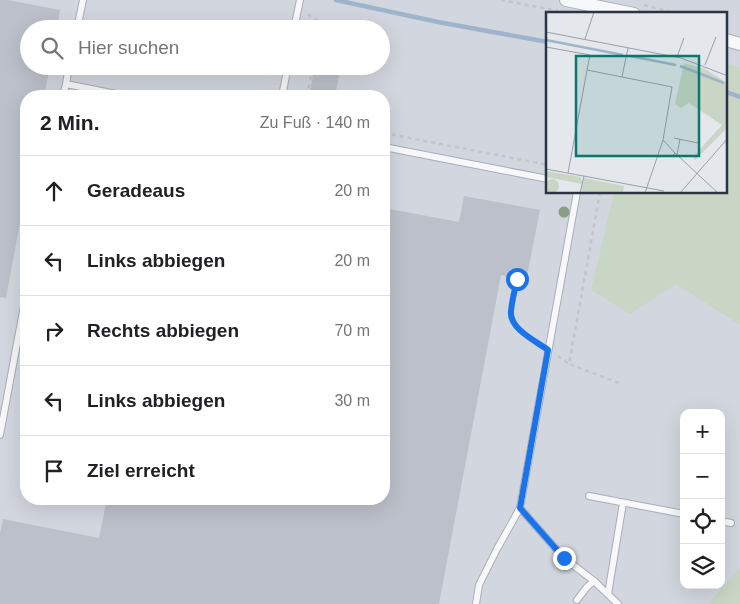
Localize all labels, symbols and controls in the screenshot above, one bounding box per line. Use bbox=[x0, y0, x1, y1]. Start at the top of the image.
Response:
inset map bbox=[546, 12, 728, 194]
search box bbox=[20, 20, 390, 75]
icon: search bbox=[38, 34, 66, 62]
text: Hier suchen bbox=[78, 37, 179, 58]
text: 2 Min. bbox=[40, 111, 100, 134]
text: Zu Fuß · 140 m bbox=[260, 114, 370, 131]
icon: ahead bbox=[40, 177, 68, 205]
text: Geradeaus bbox=[87, 180, 185, 201]
text: 20 m bbox=[334, 182, 370, 199]
icon: left bbox=[40, 247, 68, 275]
text: Links abbiegen bbox=[87, 250, 225, 271]
text: 20 m bbox=[334, 252, 370, 269]
route start bbox=[506, 268, 529, 291]
icon: right bbox=[40, 317, 68, 345]
text: Rechts abbiegen bbox=[87, 320, 239, 341]
text: 70 m bbox=[334, 322, 370, 339]
icon: left bbox=[40, 387, 68, 415]
text: Links abbiegen bbox=[87, 390, 225, 411]
text: 30 m bbox=[334, 392, 370, 409]
map controls bbox=[680, 409, 725, 589]
button: + bbox=[680, 409, 725, 454]
button: − bbox=[680, 454, 725, 499]
icon: arrive bbox=[40, 457, 68, 485]
text: Ziel erreicht bbox=[87, 460, 195, 481]
button: locate bbox=[680, 499, 725, 544]
button: layers bbox=[680, 544, 725, 589]
route end bbox=[553, 547, 576, 570]

